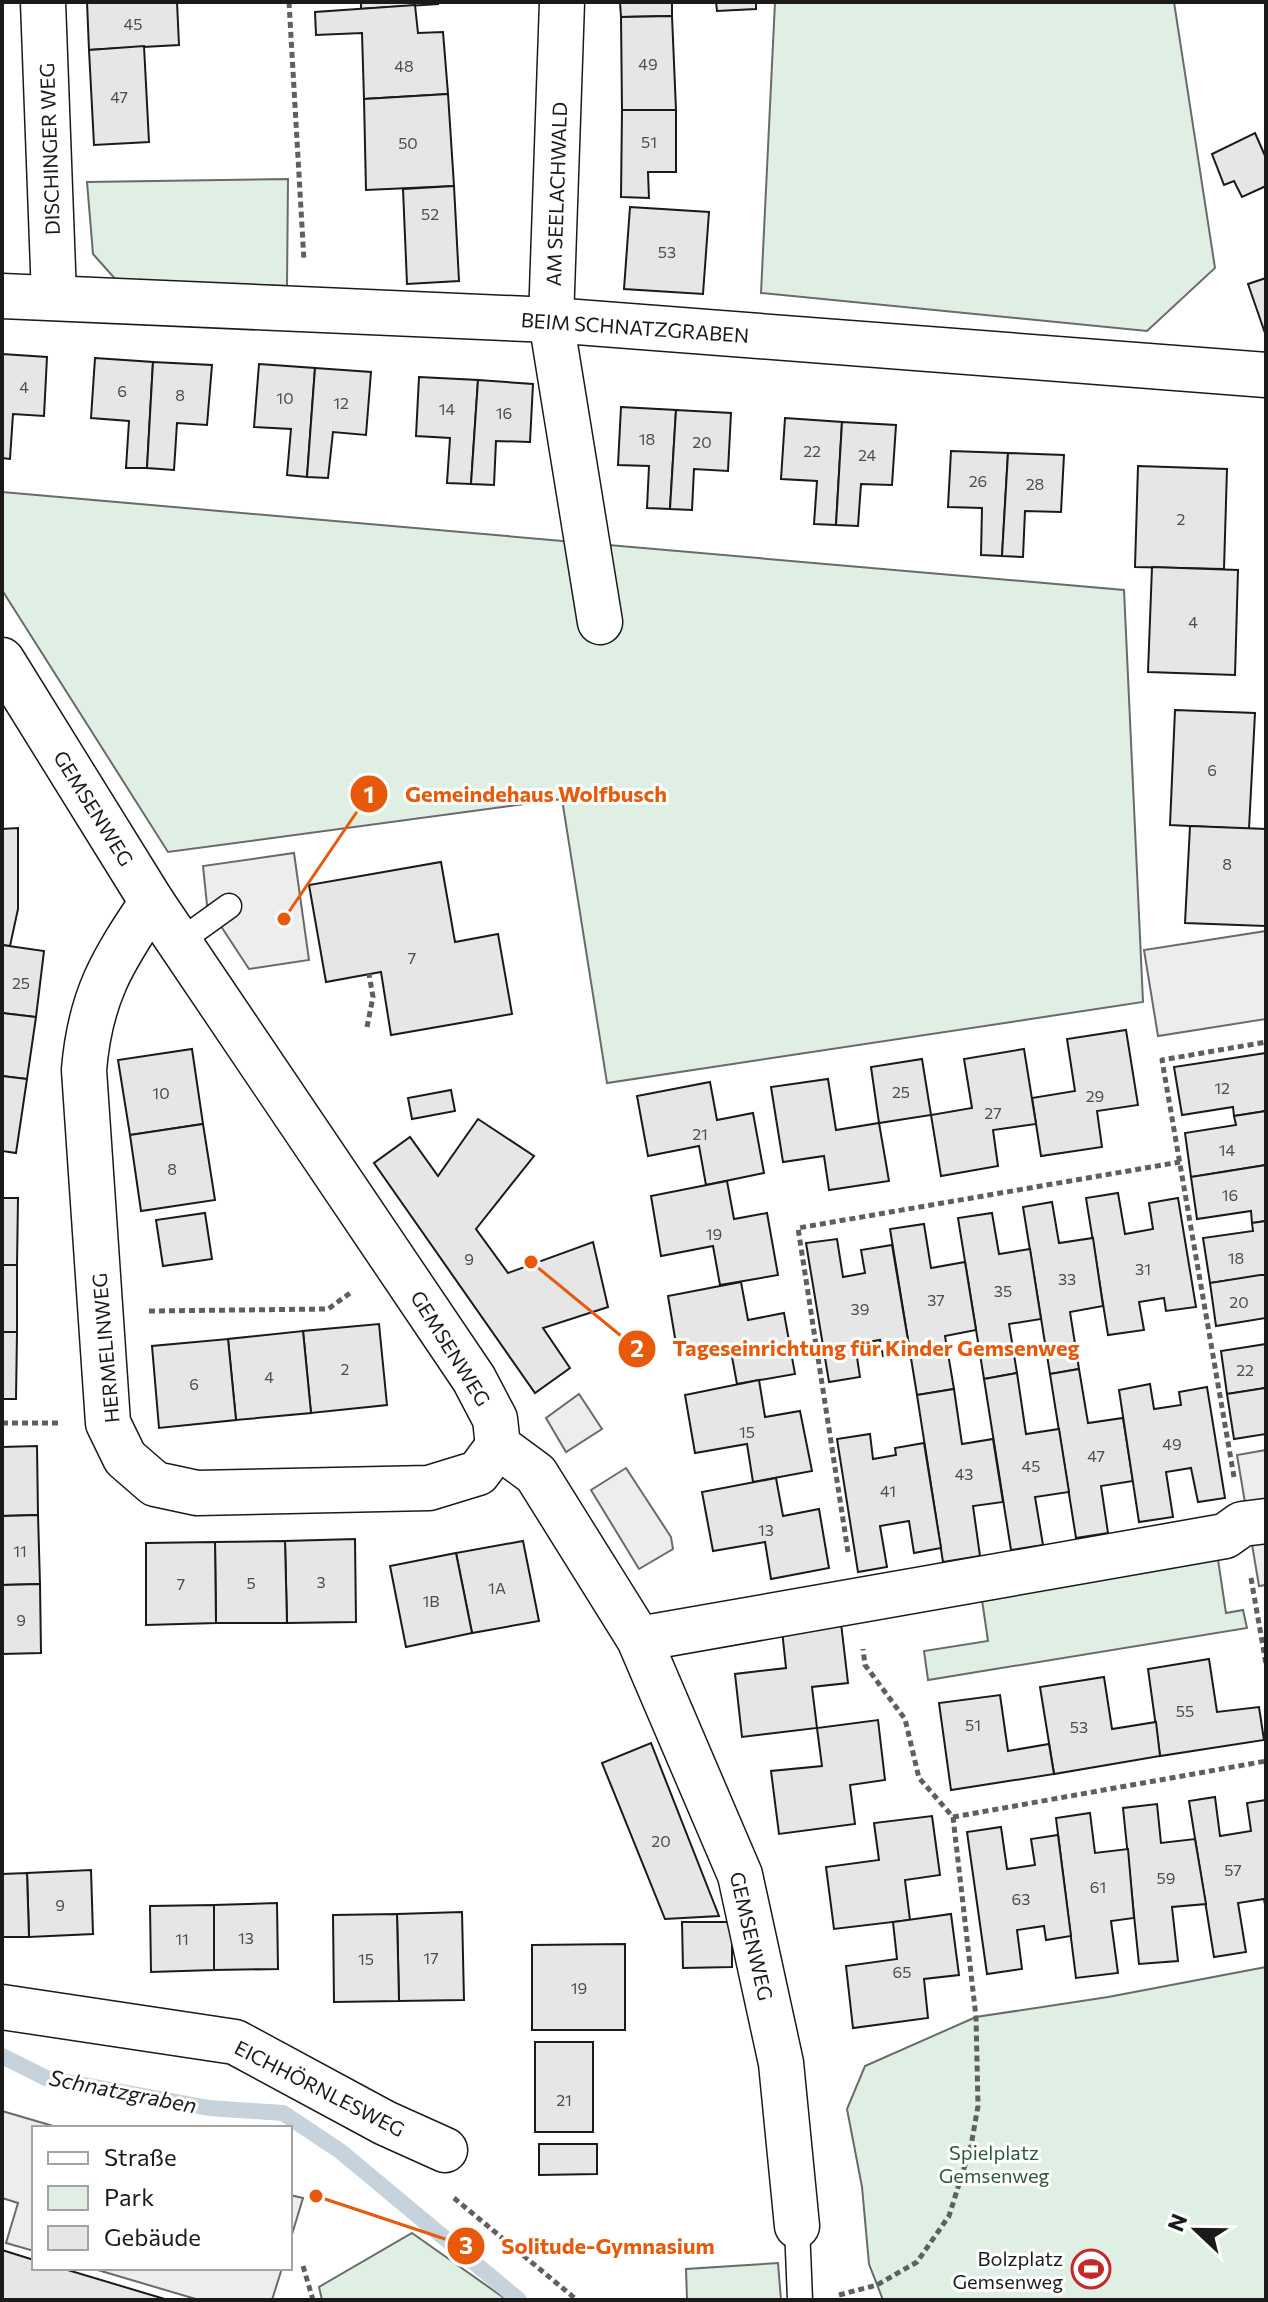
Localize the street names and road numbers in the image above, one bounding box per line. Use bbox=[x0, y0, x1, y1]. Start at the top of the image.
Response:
street label: DISCHINGER WEG bbox=[34, 63, 64, 235]
street label: AM SEELACHWALD bbox=[541, 101, 571, 287]
street label: BEIM SCHNATZGRABEN bbox=[520, 307, 750, 347]
street label: GEMSENWEG bbox=[49, 746, 139, 870]
street label: HERMELINWEG bbox=[86, 1272, 124, 1424]
street label: GEMSENWEG bbox=[406, 1286, 496, 1410]
street label: GEMSENWEG bbox=[726, 1869, 778, 2003]
street label: EICHHÖRNLESWEG bbox=[231, 2035, 409, 2141]

